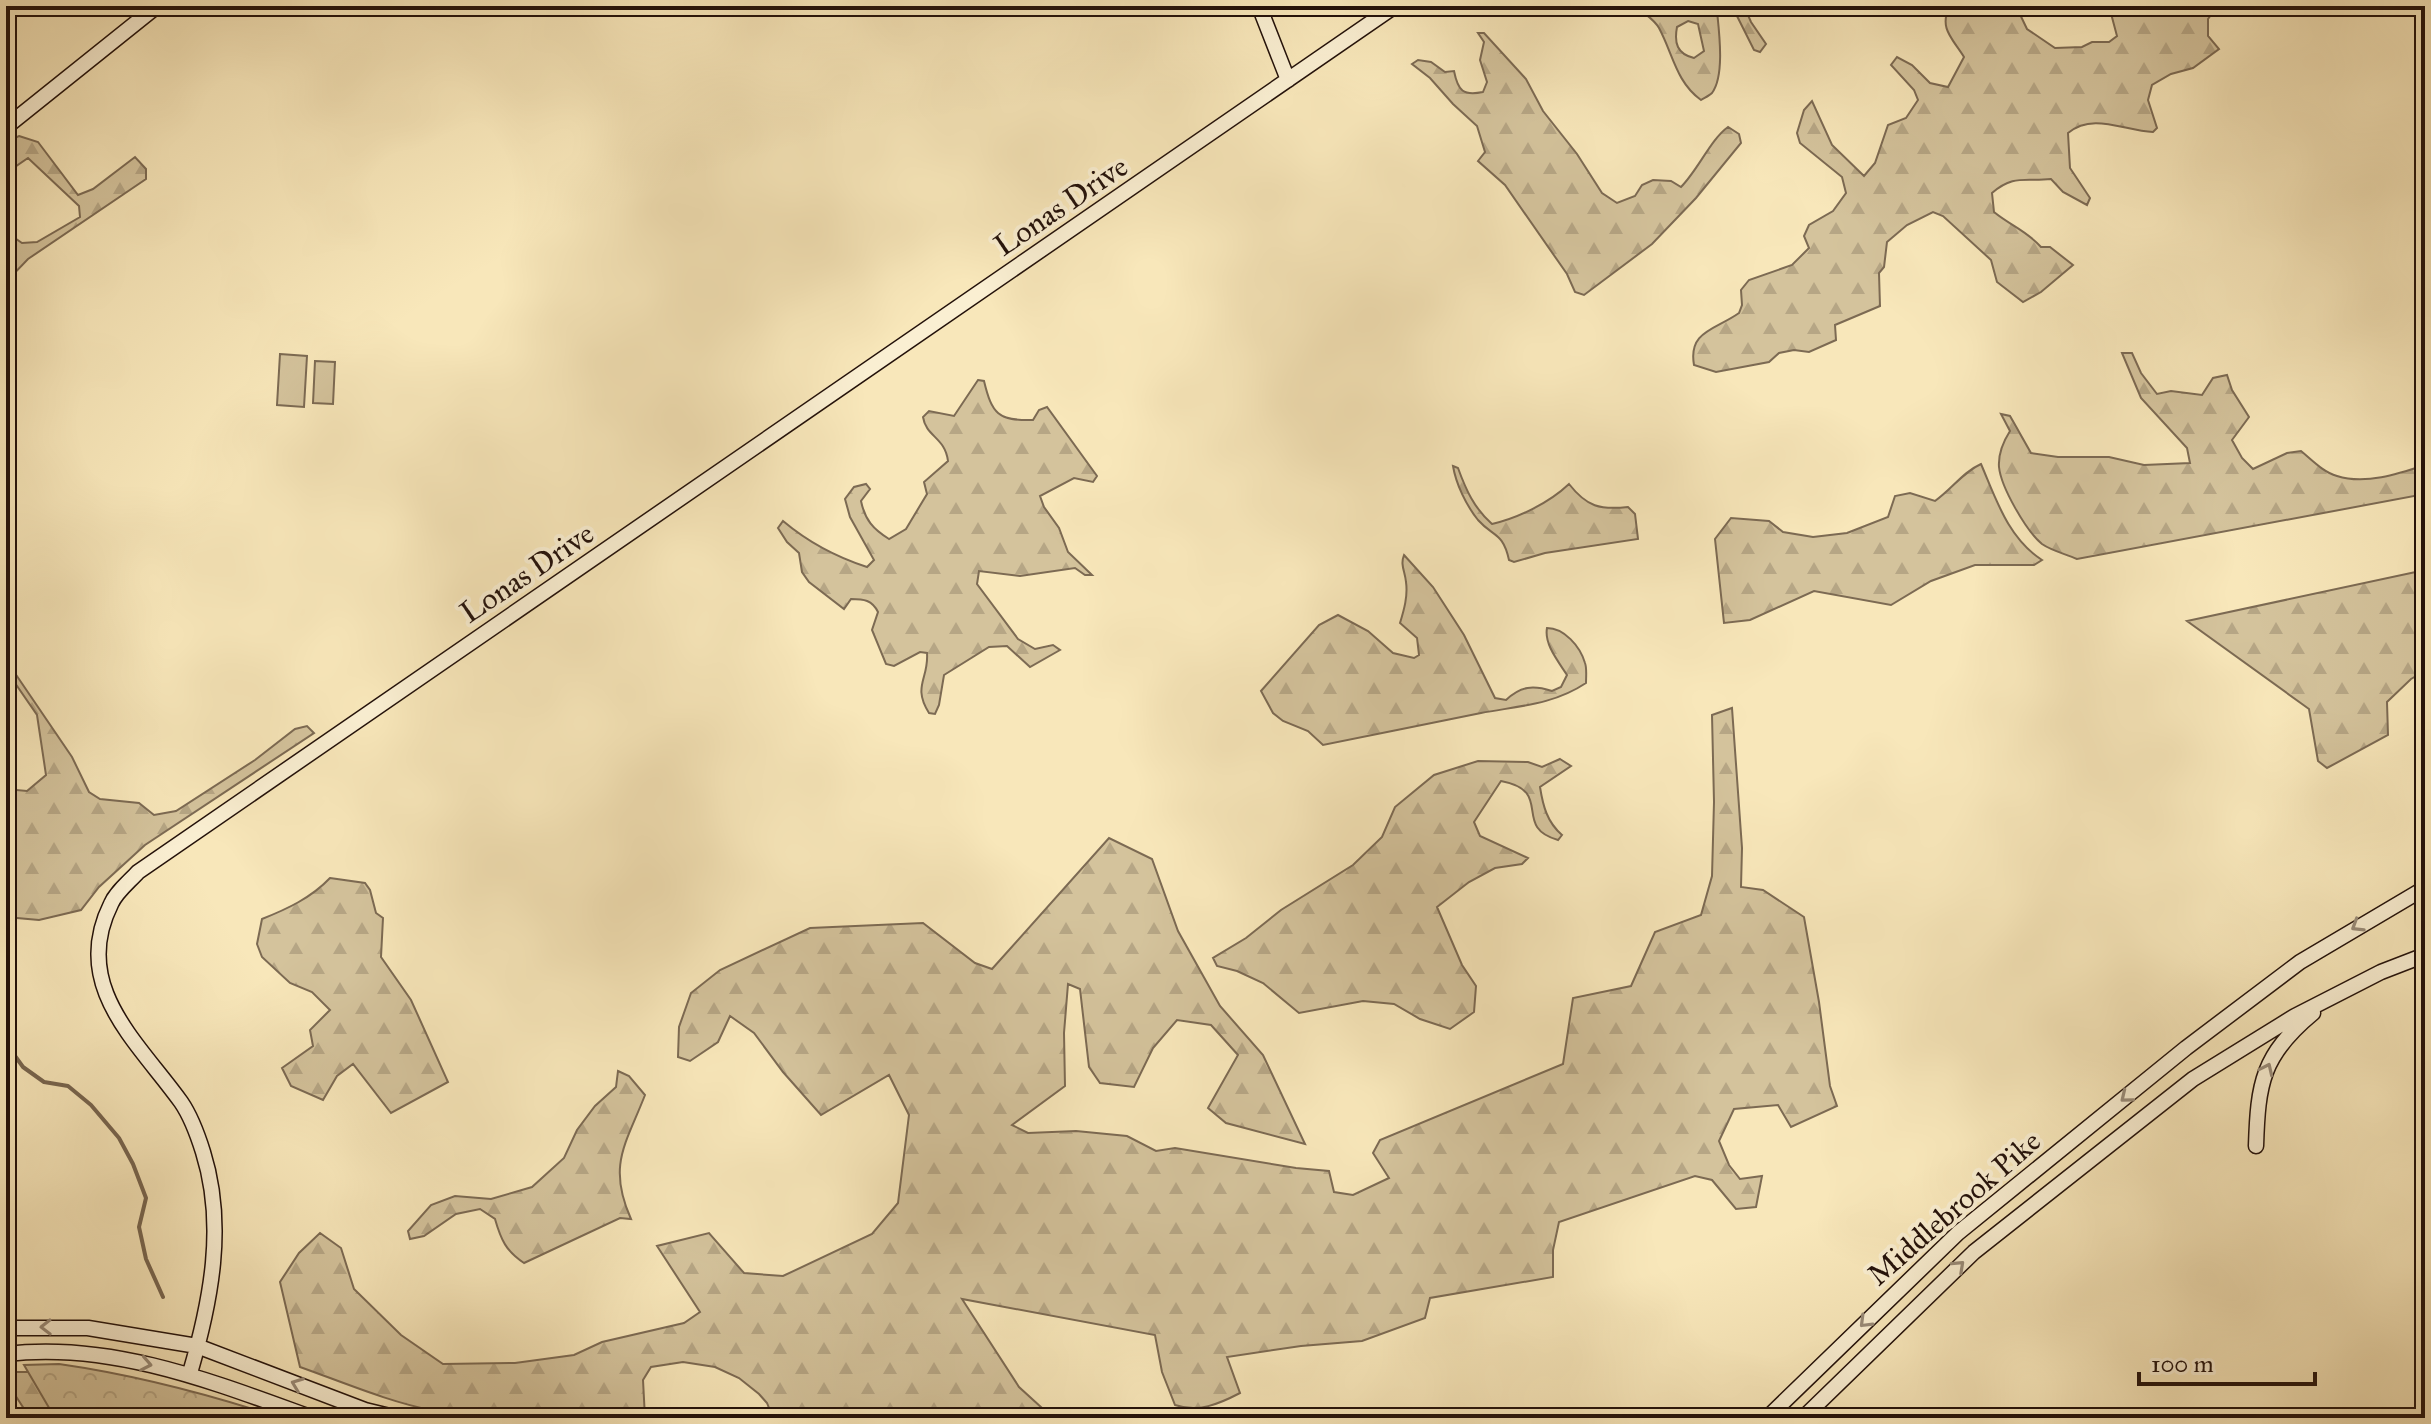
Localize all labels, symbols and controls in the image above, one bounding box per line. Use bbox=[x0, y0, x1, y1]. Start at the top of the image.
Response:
street label: Lonas Drive bbox=[987, 148, 1135, 264]
street label: Lonas Drive bbox=[453, 515, 601, 631]
one-way arrow bbox=[2351, 917, 2366, 932]
one-way arrow bbox=[2257, 1063, 2273, 1078]
one-way arrow bbox=[2120, 1087, 2135, 1102]
street label: Middlebrook Pike bbox=[1860, 1123, 2048, 1293]
one-way arrow bbox=[1950, 1260, 1964, 1275]
one-way arrow bbox=[1860, 1312, 1874, 1327]
one-way arrow bbox=[39, 1319, 52, 1336]
scale bar bbox=[2139, 1336, 2315, 1386]
text: 100 m bbox=[2151, 1349, 2214, 1379]
one-way arrow bbox=[138, 1355, 152, 1372]
one-way arrow bbox=[291, 1377, 305, 1394]

